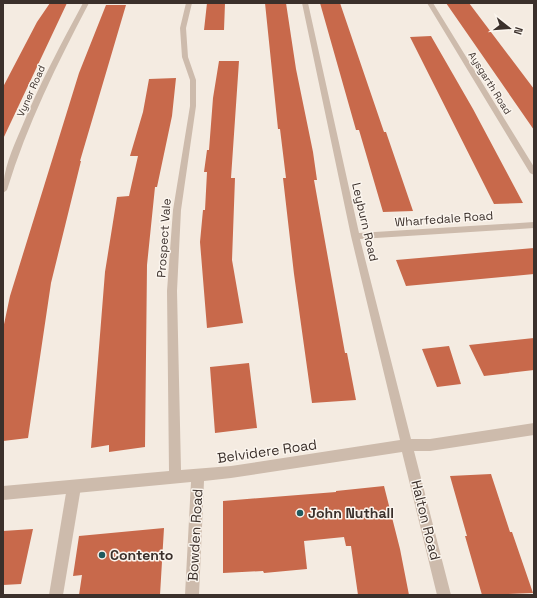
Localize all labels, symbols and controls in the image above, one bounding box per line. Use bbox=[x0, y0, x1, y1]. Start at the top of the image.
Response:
north arrow bbox=[489, 8, 529, 48]
text: N bbox=[511, 25, 526, 36]
street label: Aysgarth Road bbox=[466, 49, 514, 117]
street label: Vyner Road bbox=[14, 63, 48, 119]
street label: Leyburn Road bbox=[348, 181, 382, 263]
street label: Prospect Vale bbox=[153, 198, 175, 278]
street label: Wharfedale Road bbox=[394, 208, 494, 230]
street label: Belvidere Road bbox=[216, 435, 318, 467]
street label: Halton Road bbox=[407, 478, 445, 562]
street label: Bowden Road bbox=[184, 488, 206, 582]
place label: John Nuthall bbox=[308, 504, 394, 522]
marker: John Nuthall bbox=[295, 508, 305, 518]
place label: Contento bbox=[110, 546, 173, 564]
marker: Contento bbox=[97, 550, 107, 560]

